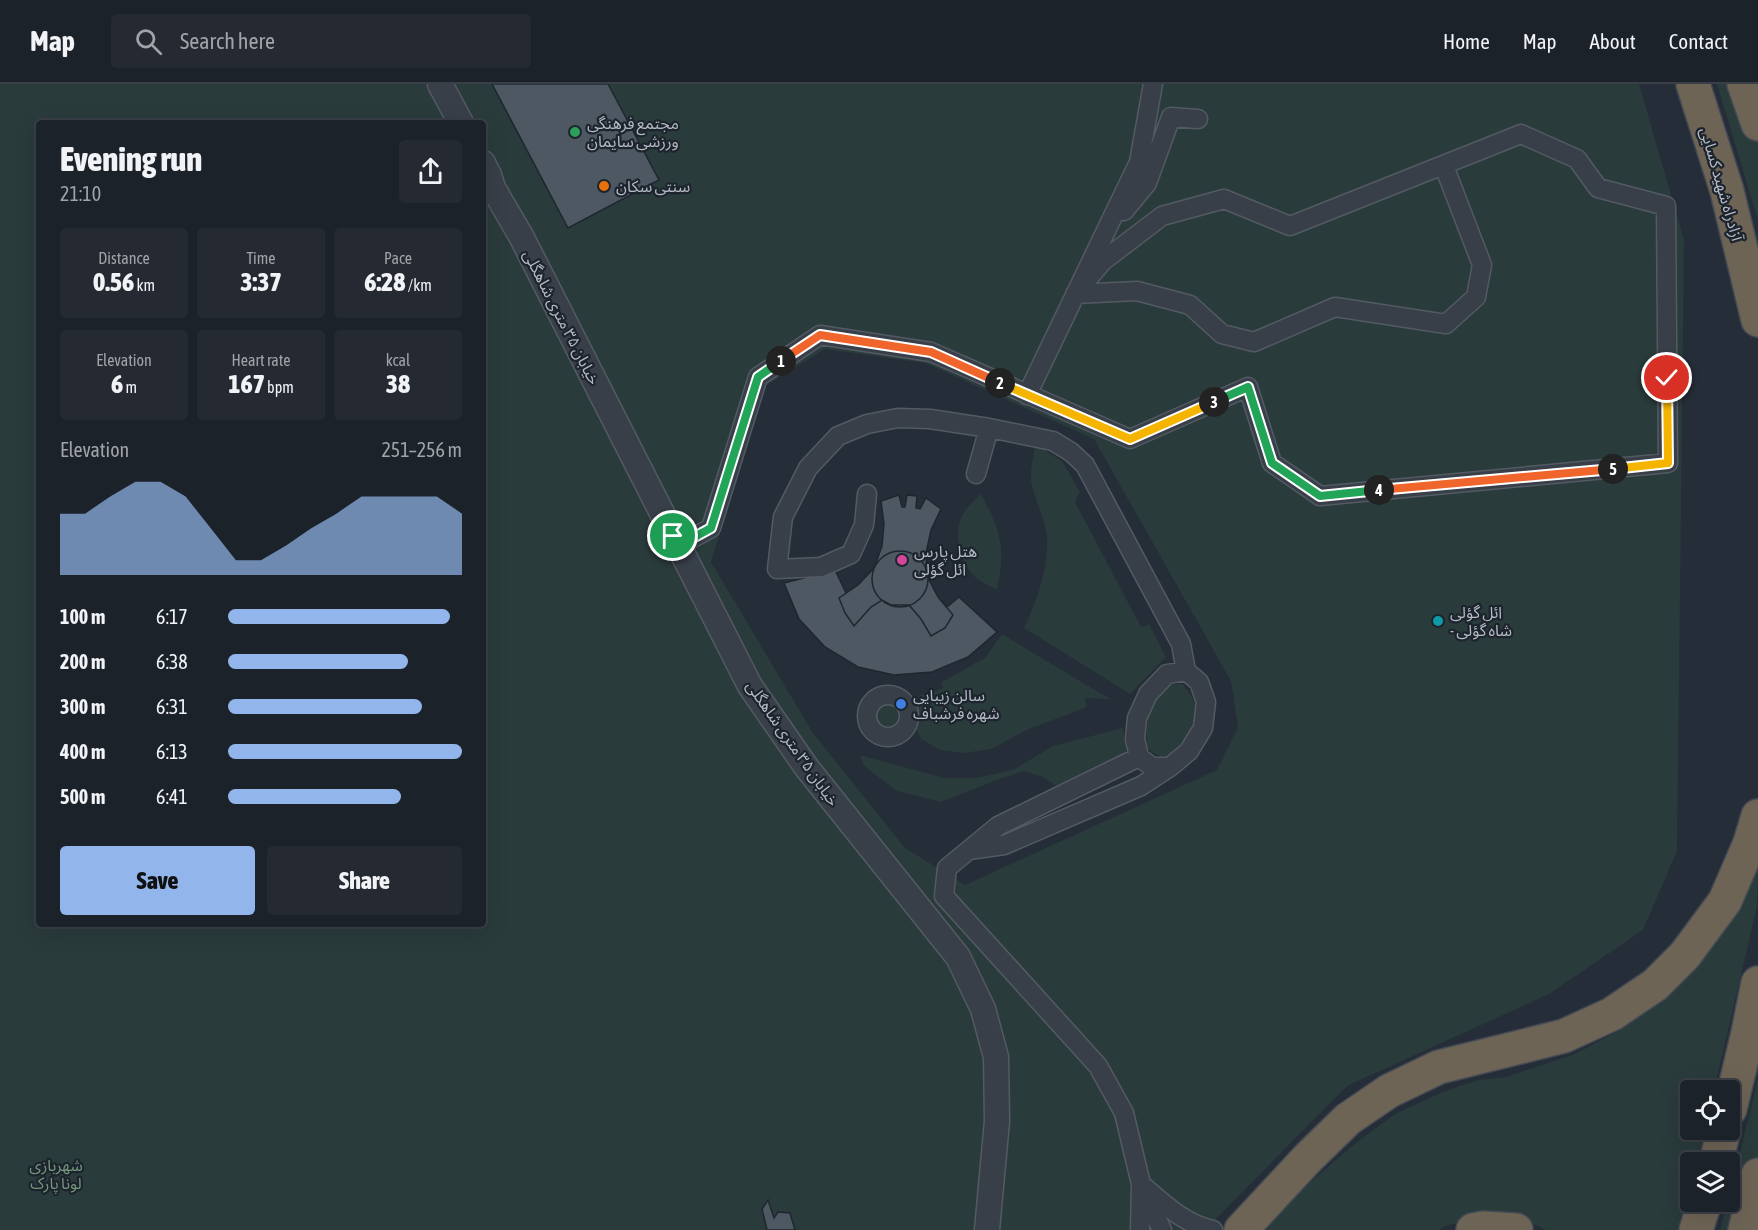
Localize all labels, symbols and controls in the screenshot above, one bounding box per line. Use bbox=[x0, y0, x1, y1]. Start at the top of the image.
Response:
search box bbox=[111, 14, 531, 68]
text: Map bbox=[30, 25, 75, 57]
icon: search bbox=[132, 25, 165, 58]
text: Search here bbox=[180, 28, 275, 54]
text: Home bbox=[1443, 29, 1490, 53]
text: Map bbox=[1523, 29, 1557, 53]
text: About bbox=[1590, 29, 1636, 53]
text: Contact bbox=[1669, 29, 1728, 53]
place label: مجتمع فرهنگی ورزشی سایمان bbox=[587, 114, 679, 151]
marker: مجتمع فرهنگی ورزشی سایمان bbox=[568, 125, 582, 139]
street label: آزادراه شهید کسایی bbox=[1696, 125, 1747, 244]
text: Evening run bbox=[60, 140, 202, 178]
button: share bbox=[399, 140, 462, 203]
place label: سنتی سکان bbox=[616, 177, 690, 196]
marker: سنتی سکان bbox=[597, 179, 611, 193]
text: 21:10 bbox=[60, 182, 101, 205]
street label: خیابان ۳۵ متری شاهگلی bbox=[519, 247, 604, 388]
text: Distance bbox=[98, 249, 150, 267]
text: Time bbox=[246, 249, 276, 267]
text: Pace bbox=[384, 249, 412, 267]
text: 0.56 bbox=[93, 267, 134, 297]
text: 3:37 bbox=[240, 267, 282, 297]
text: 6:28 bbox=[364, 267, 406, 297]
text: km bbox=[134, 276, 155, 294]
text: /km bbox=[406, 276, 432, 294]
pin: 1 bbox=[766, 346, 796, 376]
text: Elevation bbox=[96, 351, 152, 369]
text: Heart rate bbox=[232, 351, 290, 369]
text: kcal bbox=[386, 351, 410, 369]
text: 1 bbox=[777, 352, 785, 370]
pin bbox=[1641, 352, 1692, 403]
icon: check bbox=[1650, 361, 1683, 394]
pin: 2 bbox=[985, 368, 1015, 398]
text: 6 bbox=[111, 369, 123, 399]
text: 167 bbox=[228, 369, 265, 399]
text: 38 bbox=[386, 369, 410, 399]
text: 2 bbox=[996, 374, 1004, 392]
text: m bbox=[123, 378, 137, 396]
text: bpm bbox=[265, 378, 294, 396]
pin: 3 bbox=[1199, 387, 1229, 417]
text: 3 bbox=[1210, 393, 1218, 411]
text: Elevation bbox=[60, 438, 129, 461]
text: 251–256 m bbox=[381, 438, 462, 461]
pin: 5 bbox=[1598, 454, 1628, 484]
text: 5 bbox=[1609, 460, 1617, 478]
pin: 4 bbox=[1364, 475, 1394, 505]
text: 4 bbox=[1375, 481, 1383, 499]
pin bbox=[647, 510, 698, 561]
icon: arrive bbox=[656, 519, 689, 552]
place label: هتل پارس ائل گؤلی bbox=[914, 542, 977, 579]
marker: هتل پارس ائل گؤلی bbox=[895, 553, 909, 567]
place label: ائل گؤلی - شاه گؤلی bbox=[1450, 603, 1512, 640]
text: 100 m bbox=[60, 605, 105, 628]
text: 6:17 bbox=[156, 605, 188, 628]
marker: ائل گؤلی - شاه گؤلی bbox=[1431, 614, 1445, 628]
text: 200 m bbox=[60, 650, 105, 673]
text: 6:38 bbox=[156, 650, 188, 673]
street label: خیابان ۳۵ متری شاهگلی bbox=[742, 677, 843, 810]
place label: سالن زیبایی شهره فرشباف bbox=[913, 686, 999, 723]
text: 300 m bbox=[60, 695, 105, 718]
text: 6:31 bbox=[156, 695, 188, 718]
marker: سالن زیبایی شهره فرشباف bbox=[894, 697, 908, 711]
text: 400 m bbox=[60, 740, 105, 763]
text: 6:13 bbox=[156, 740, 188, 763]
text: 500 m bbox=[60, 785, 105, 808]
text: 6:41 bbox=[156, 785, 188, 808]
button: Save bbox=[60, 846, 255, 915]
button: Share bbox=[267, 846, 462, 915]
map controls bbox=[1680, 1080, 1740, 1212]
button: locate bbox=[1680, 1080, 1740, 1140]
button: layers bbox=[1680, 1152, 1740, 1212]
park label: شهربازی لونا پارک bbox=[29, 1156, 83, 1194]

